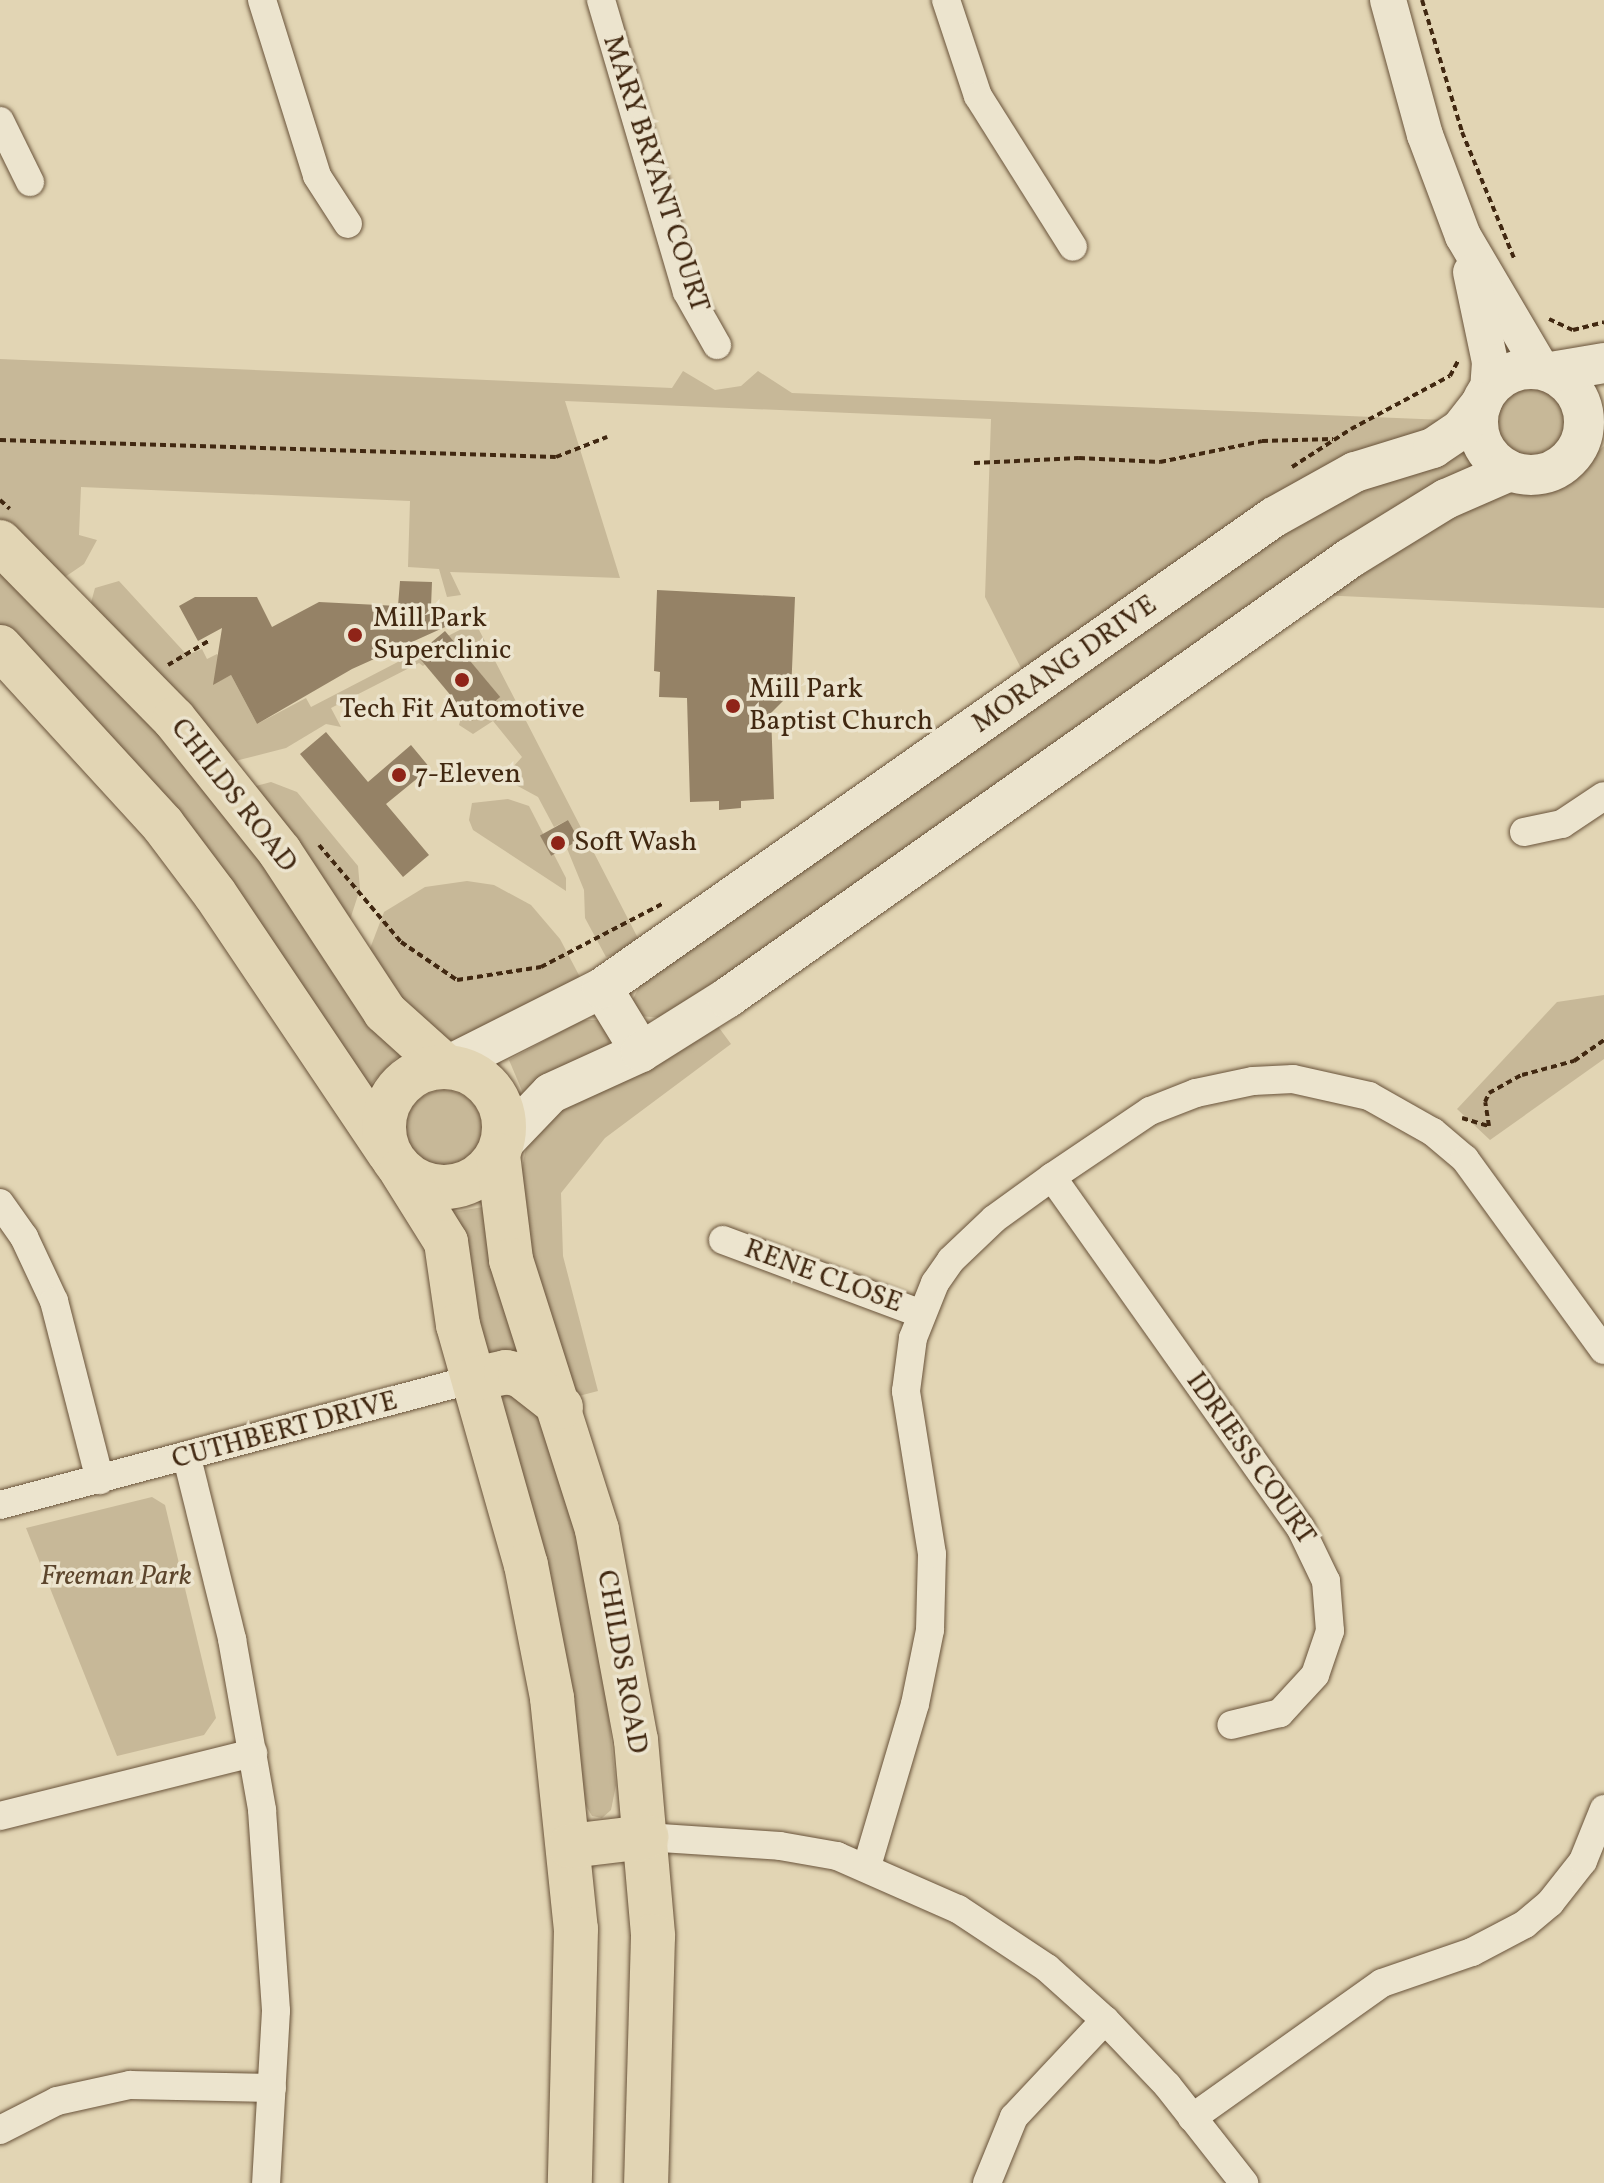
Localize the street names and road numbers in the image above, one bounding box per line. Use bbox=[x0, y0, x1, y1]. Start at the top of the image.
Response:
street label: MARY BRYANT COURT bbox=[594, 31, 716, 317]
street label: MORANG DRIVE bbox=[966, 589, 1164, 741]
street label: CHILDS ROAD bbox=[163, 713, 303, 879]
street label: RENE CLOSE bbox=[739, 1233, 907, 1321]
street label: IDRIESS COURT bbox=[1178, 1366, 1322, 1552]
street label: CUTHBERT DRIVE bbox=[168, 1385, 402, 1477]
street label: CHILDS ROAD bbox=[588, 1568, 654, 1756]

